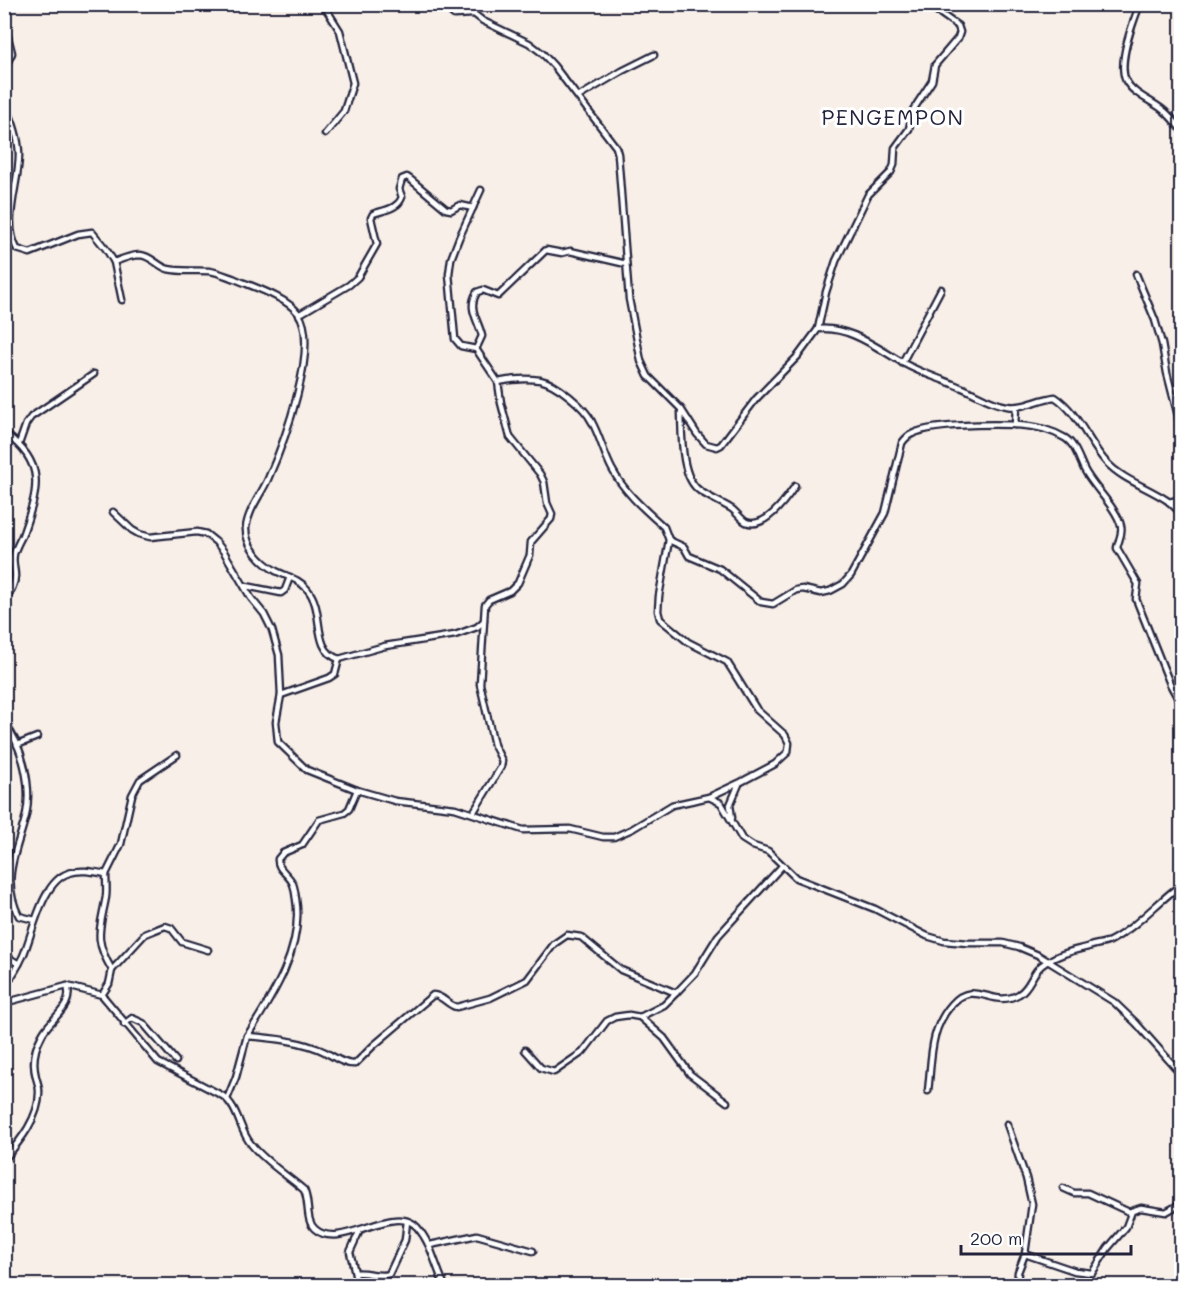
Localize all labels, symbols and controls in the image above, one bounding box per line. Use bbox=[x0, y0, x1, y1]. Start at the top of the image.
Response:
district label: PENGEMPON bbox=[821, 103, 965, 130]
scale bar bbox=[961, 1218, 1130, 1256]
text: 200 m bbox=[970, 1226, 1022, 1250]

